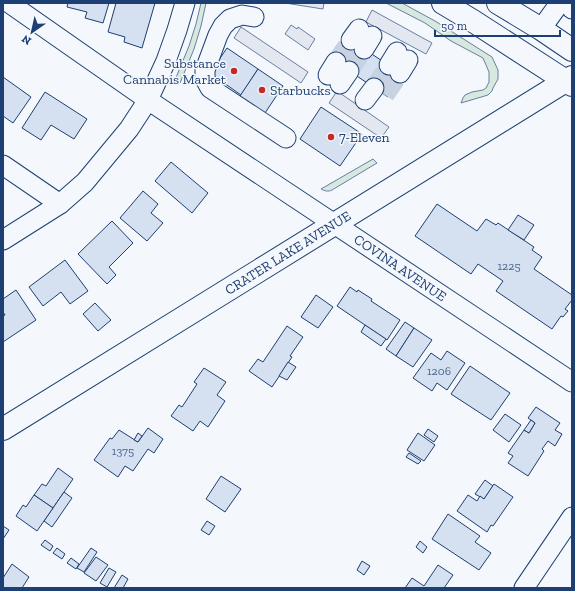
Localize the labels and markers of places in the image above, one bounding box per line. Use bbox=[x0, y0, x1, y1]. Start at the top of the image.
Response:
place label: Substance Cannabis Market bbox=[123, 55, 227, 88]
marker: Substance Cannabis Market bbox=[229, 66, 239, 76]
place label: Starbucks bbox=[270, 82, 331, 99]
marker: Starbucks bbox=[257, 85, 267, 95]
place label: 7-Eleven bbox=[339, 129, 390, 146]
marker: 7-Eleven bbox=[326, 132, 336, 142]

